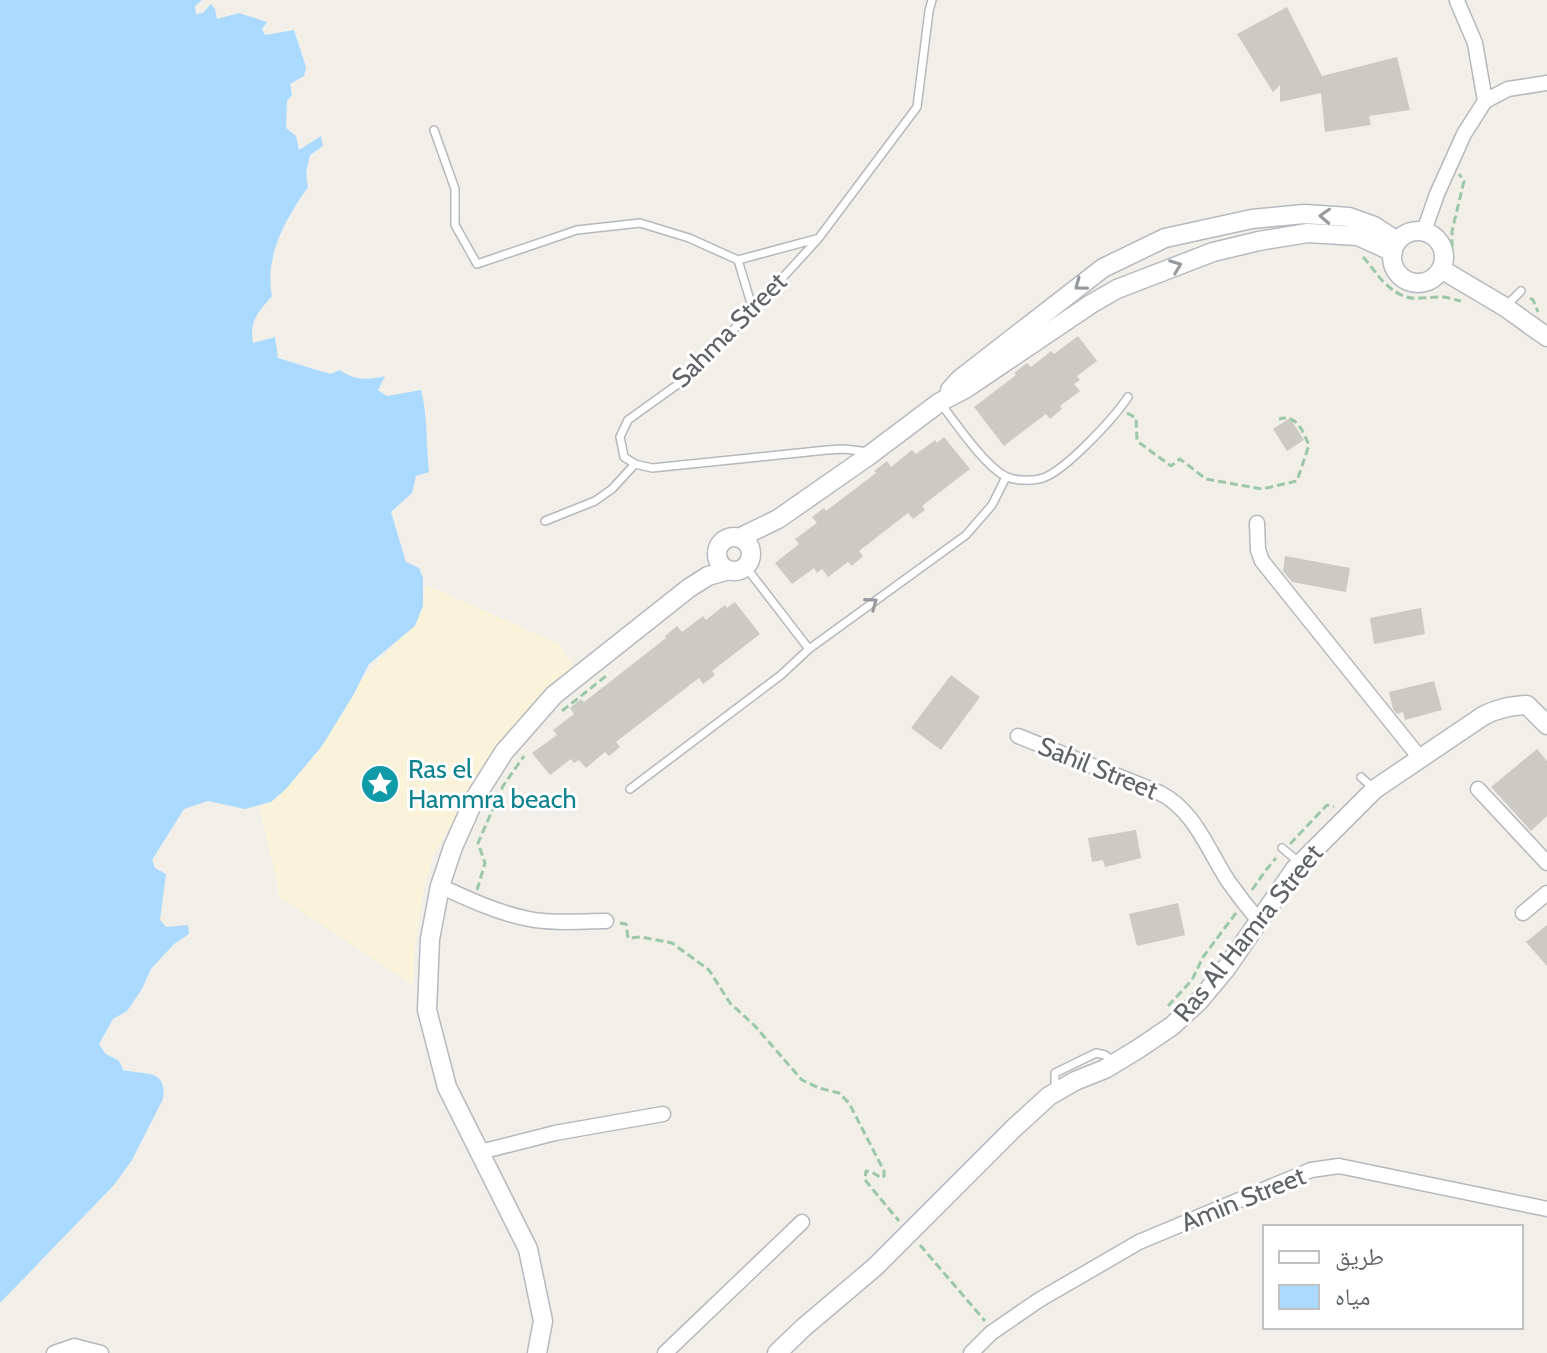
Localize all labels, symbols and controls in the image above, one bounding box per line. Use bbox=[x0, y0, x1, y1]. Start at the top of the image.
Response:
one-way arrow bbox=[1318, 208, 1331, 225]
one-way arrow bbox=[1168, 259, 1182, 276]
street label: Sahma Street bbox=[665, 266, 793, 394]
one-way arrow bbox=[1074, 276, 1089, 290]
one-way arrow bbox=[863, 599, 878, 613]
street label: Sahil Street bbox=[1034, 730, 1163, 807]
place label: Ras el Hammra beach bbox=[408, 753, 577, 815]
place icon: Ras el Hammra beach bbox=[359, 763, 401, 805]
street label: Ras Al Hamra Street bbox=[1167, 838, 1330, 1028]
street label: Amin Street bbox=[1176, 1159, 1310, 1238]
legend bbox=[1263, 1225, 1523, 1329]
text: طريق bbox=[1335, 1242, 1384, 1271]
text: مياه bbox=[1335, 1282, 1370, 1311]

